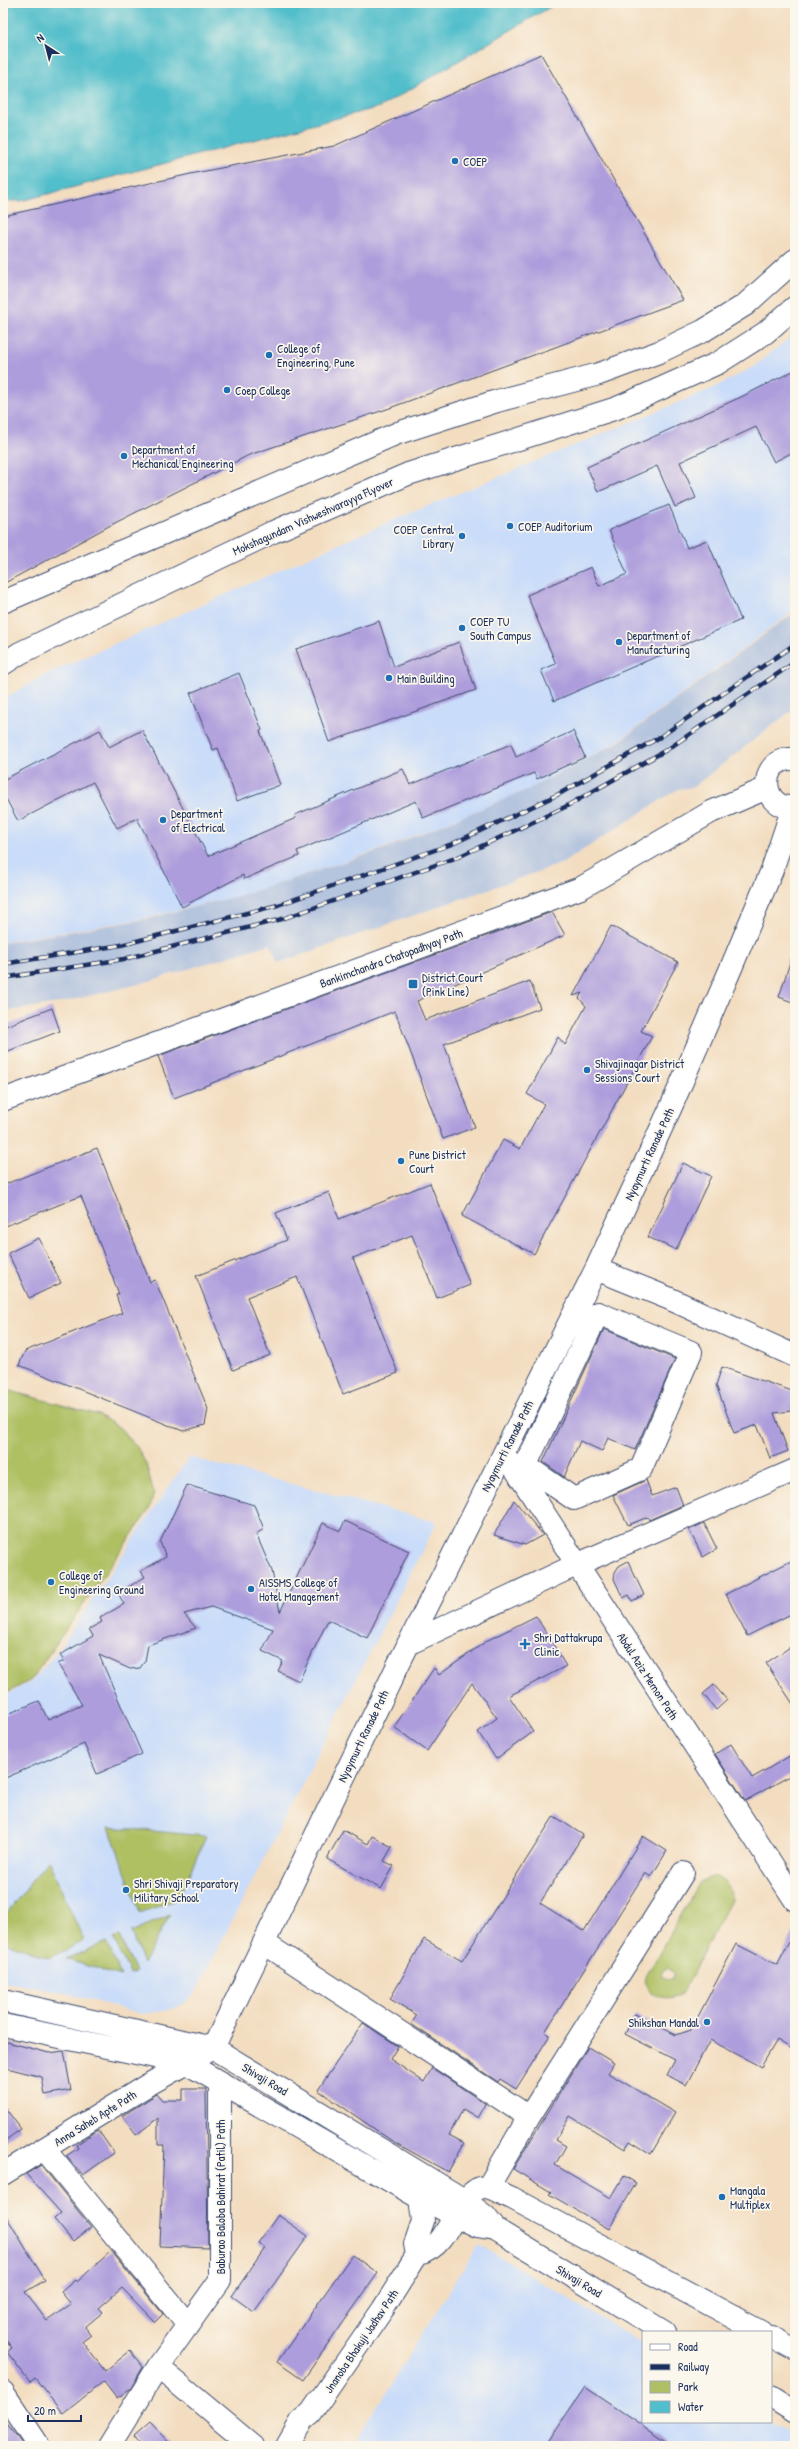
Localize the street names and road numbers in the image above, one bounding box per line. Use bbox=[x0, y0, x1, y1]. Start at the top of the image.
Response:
street label: Mokshagundam Vishweshvarayya Flyover bbox=[230, 473, 397, 559]
street label: Bankimchandra Chatopadhyay Path bbox=[317, 924, 465, 992]
street label: Nyaymurti Ranade Path bbox=[620, 1105, 678, 1203]
street label: Nyaymurti Ranade Path bbox=[477, 1397, 537, 1495]
street label: Abdul Aziz Memon Path bbox=[613, 1629, 683, 1723]
street label: Nyaymurti Ranade Path bbox=[333, 1687, 393, 1785]
street label: Shivaji Road bbox=[239, 2059, 291, 2099]
street label: Anna Saheb Apte Path bbox=[51, 2086, 139, 2150]
street label: Baburao Baloba Bahirat (Patil) Path bbox=[212, 2120, 229, 2274]
street label: Shivaji Road bbox=[553, 2261, 605, 2301]
street label: Jnanoba Bhakuji Jadhav Path bbox=[320, 2286, 402, 2396]

